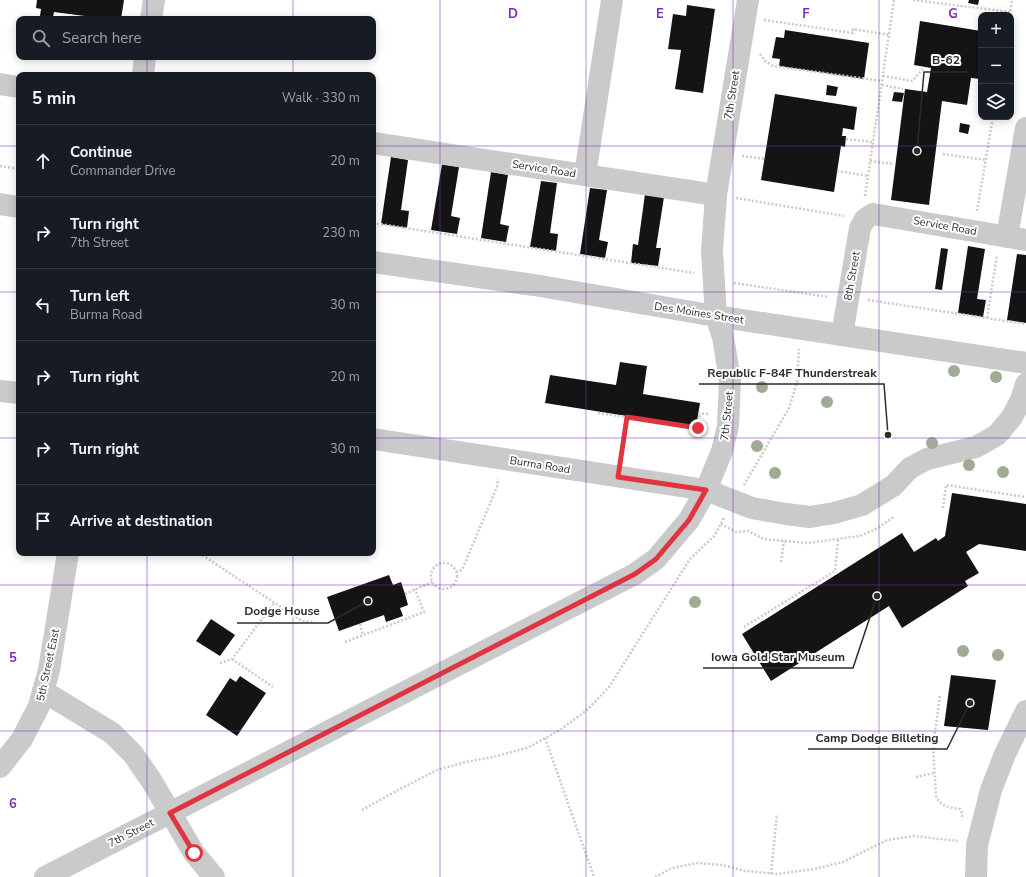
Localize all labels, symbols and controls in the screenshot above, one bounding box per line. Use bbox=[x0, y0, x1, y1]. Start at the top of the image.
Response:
text: D bbox=[508, 5, 518, 23]
text: E bbox=[656, 5, 664, 23]
text: F bbox=[802, 5, 810, 23]
text: G bbox=[948, 5, 958, 23]
map controls bbox=[978, 12, 1014, 120]
button: + bbox=[978, 12, 1014, 48]
search box bbox=[16, 16, 376, 60]
icon: search bbox=[30, 27, 52, 49]
text: Search here bbox=[62, 28, 142, 48]
callout: B-62 bbox=[924, 48, 968, 72]
button: − bbox=[978, 48, 1014, 84]
text: B-62 bbox=[932, 52, 960, 68]
street label: 7th Street bbox=[721, 69, 743, 121]
button: layers bbox=[978, 84, 1014, 120]
text: 5 min bbox=[32, 87, 76, 110]
text: Walk · 330 m bbox=[282, 89, 360, 107]
text: Continue bbox=[70, 142, 132, 162]
icon: ahead bbox=[32, 150, 54, 172]
text: 20 m bbox=[330, 152, 360, 170]
street label: Service Road bbox=[511, 157, 577, 181]
text: Commander Drive bbox=[70, 162, 175, 180]
street label: Service Road bbox=[912, 213, 978, 239]
text: Turn right bbox=[70, 214, 139, 234]
icon: right bbox=[32, 222, 54, 244]
text: 230 m bbox=[322, 224, 360, 242]
text: 7th Street bbox=[70, 234, 129, 252]
street label: 8th Street bbox=[840, 250, 864, 302]
text: Turn left bbox=[70, 286, 129, 306]
icon: left bbox=[32, 294, 54, 316]
text: 30 m bbox=[330, 296, 360, 314]
street label: Des Moines Street bbox=[653, 299, 745, 328]
text: Burma Road bbox=[70, 306, 142, 324]
callout: Republic F-84F Thunderstreak bbox=[699, 360, 884, 384]
text: Republic F-84F Thunderstreak bbox=[707, 365, 877, 381]
icon: right bbox=[32, 366, 54, 388]
text: Turn right bbox=[70, 367, 139, 387]
text: 20 m bbox=[330, 368, 360, 386]
street label: 7th Street bbox=[717, 390, 737, 441]
route end bbox=[689, 419, 707, 437]
icon: right bbox=[32, 438, 54, 460]
text: Turn right bbox=[70, 439, 139, 459]
text: 30 m bbox=[330, 440, 360, 458]
street label: Burma Road bbox=[509, 453, 571, 477]
icon: arrive bbox=[32, 510, 54, 532]
text: Arrive at destination bbox=[70, 511, 213, 531]
callout: Dodge House bbox=[237, 599, 328, 623]
text: Dodge House bbox=[244, 603, 320, 619]
street label: 5th Street East bbox=[33, 627, 63, 703]
callout: Iowa Gold Star Museum bbox=[703, 644, 853, 668]
text: 5 bbox=[9, 649, 17, 667]
text: Iowa Gold Star Museum bbox=[711, 649, 845, 665]
callout: Camp Dodge Billeting bbox=[808, 725, 947, 749]
text: Camp Dodge Billeting bbox=[815, 730, 939, 746]
text: 6 bbox=[9, 795, 17, 813]
street label: 7th Street bbox=[106, 815, 157, 851]
route start bbox=[185, 844, 203, 862]

